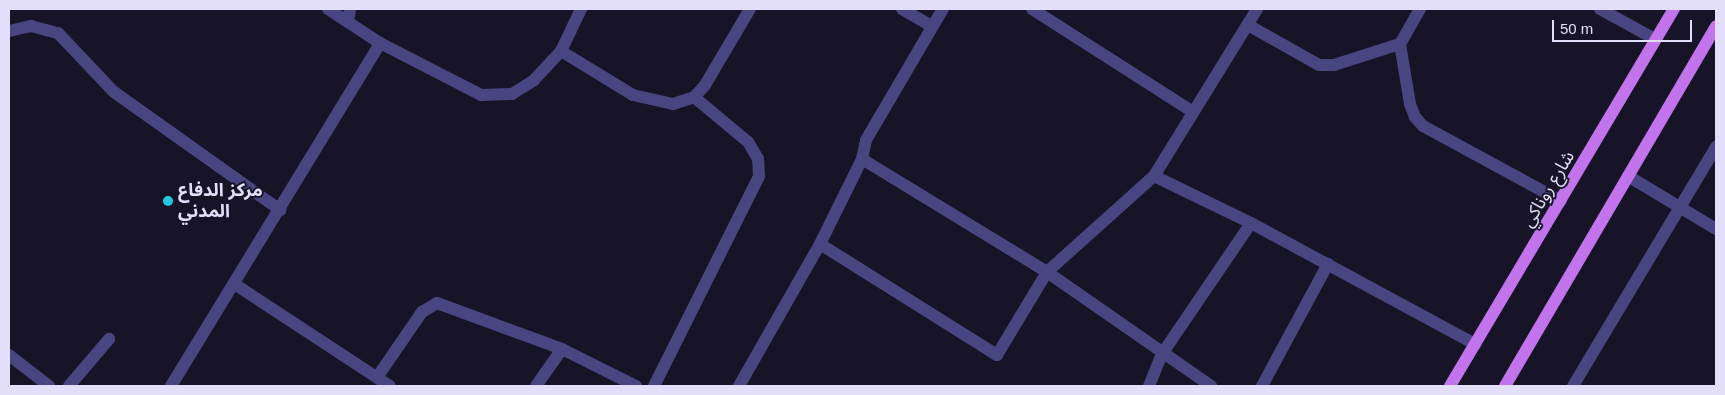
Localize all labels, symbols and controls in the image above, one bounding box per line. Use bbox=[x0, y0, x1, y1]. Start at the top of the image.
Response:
scale bar bbox=[1555, 10, 1695, 42]
text: 50 m bbox=[1560, 20, 1593, 37]
street label: شارع روناكي bbox=[1517, 147, 1579, 231]
place label: مركز الدفاع المدني bbox=[178, 180, 263, 222]
marker: مركز الدفاع المدني bbox=[162, 195, 174, 207]

